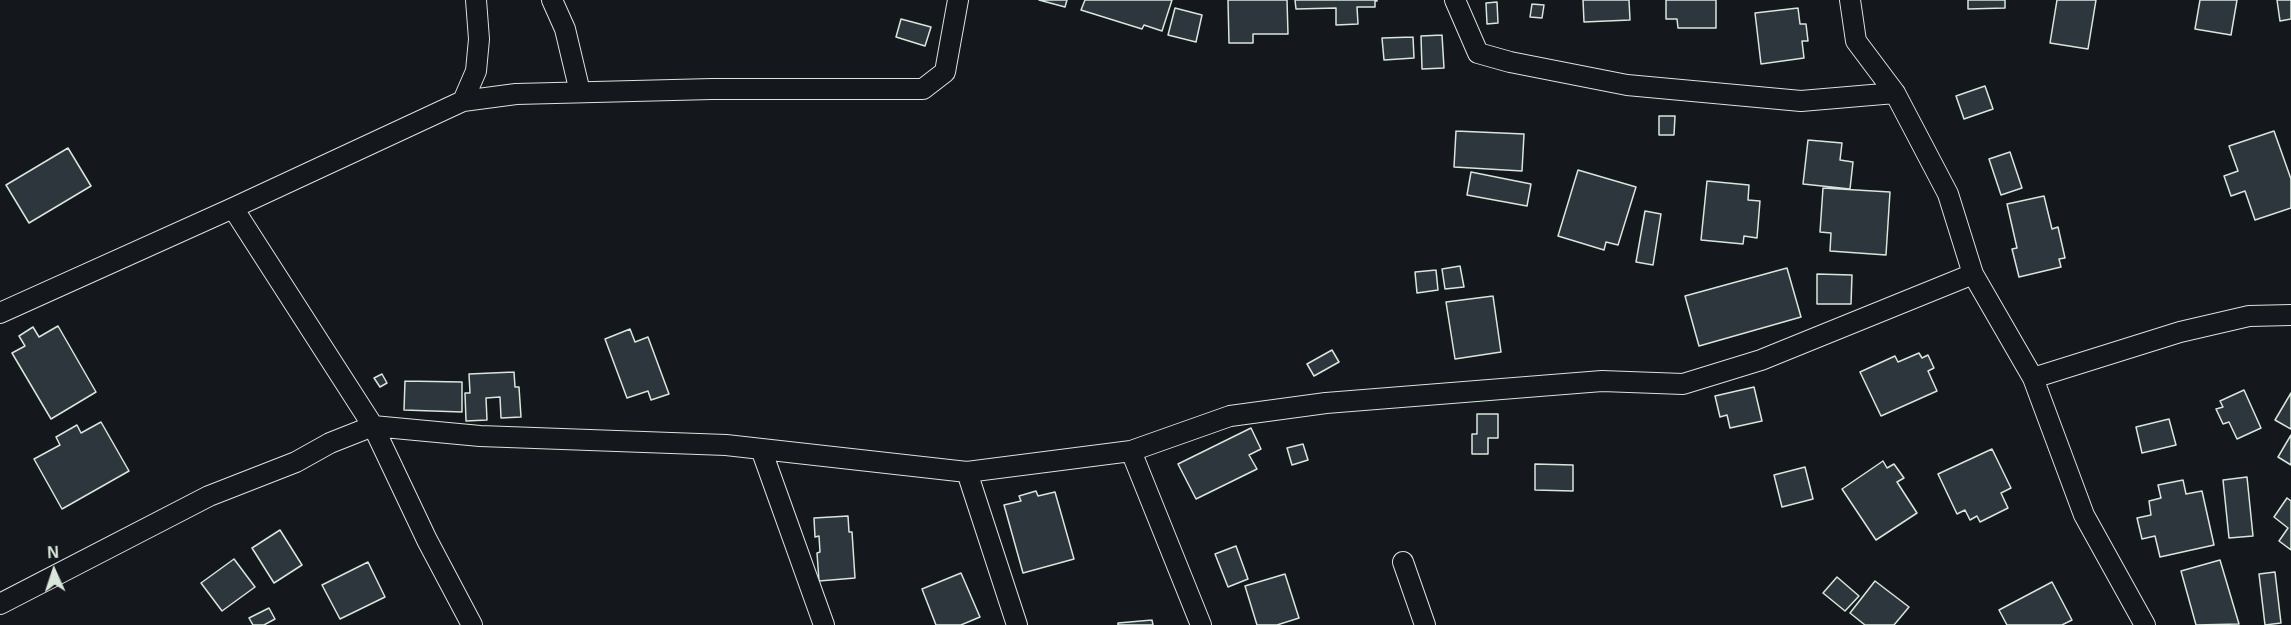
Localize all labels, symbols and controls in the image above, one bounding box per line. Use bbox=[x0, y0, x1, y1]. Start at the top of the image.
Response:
north arrow bbox=[24, 541, 84, 601]
text: N bbox=[47, 544, 59, 561]

